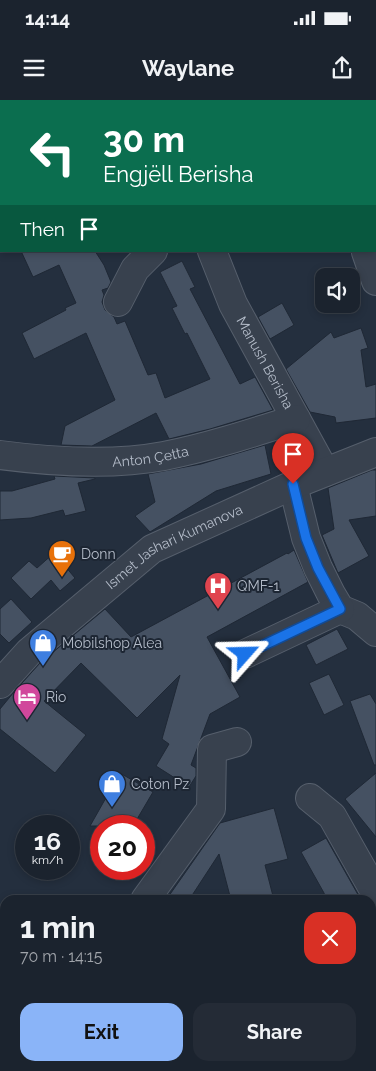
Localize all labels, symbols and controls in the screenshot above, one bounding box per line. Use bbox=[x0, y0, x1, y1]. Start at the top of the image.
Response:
text: 14:14 bbox=[25, 7, 70, 29]
icon: menu bbox=[20, 54, 48, 82]
icon: share bbox=[328, 54, 356, 82]
text: Waylane bbox=[142, 55, 234, 81]
text: 30 m bbox=[103, 119, 185, 160]
icon: left bbox=[20, 120, 85, 185]
text: Engjëll Berisha bbox=[103, 161, 254, 187]
icon: arrive bbox=[75, 215, 103, 243]
text: Then bbox=[20, 218, 65, 240]
map controls bbox=[315, 268, 360, 313]
button: sound bbox=[315, 268, 360, 313]
street label: Manush Berisha bbox=[233, 314, 297, 412]
pin bbox=[272, 433, 314, 484]
icon: arrive bbox=[279, 440, 307, 468]
street label: Anton Çetta bbox=[112, 443, 190, 470]
street label: Ismet Jashari Kumanova bbox=[103, 501, 245, 592]
cafe icon: Donn bbox=[47, 539, 77, 578]
place label: Donn bbox=[81, 546, 116, 562]
hospital icon: QMF-1 bbox=[203, 571, 233, 610]
place label: QMF-1 bbox=[237, 578, 280, 594]
position arrow bbox=[218, 627, 270, 679]
shop icon: Mobilshop Alea bbox=[28, 628, 58, 667]
place label: Mobilshop Alea bbox=[62, 635, 162, 651]
hotel icon: Rio bbox=[12, 682, 42, 721]
place label: Rio bbox=[46, 689, 66, 705]
shop icon: Coton Pz bbox=[97, 769, 127, 808]
place label: Coton Pz bbox=[131, 776, 189, 792]
speed limit sign: 20 bbox=[90, 815, 155, 880]
text: 16 bbox=[34, 826, 61, 856]
text: km/h bbox=[32, 853, 63, 867]
text: 1 min bbox=[20, 910, 96, 945]
button: close bbox=[304, 912, 356, 964]
text: 70 m · 14:15 bbox=[20, 947, 102, 966]
button: Exit bbox=[20, 1003, 183, 1061]
button: Share bbox=[193, 1003, 356, 1061]

